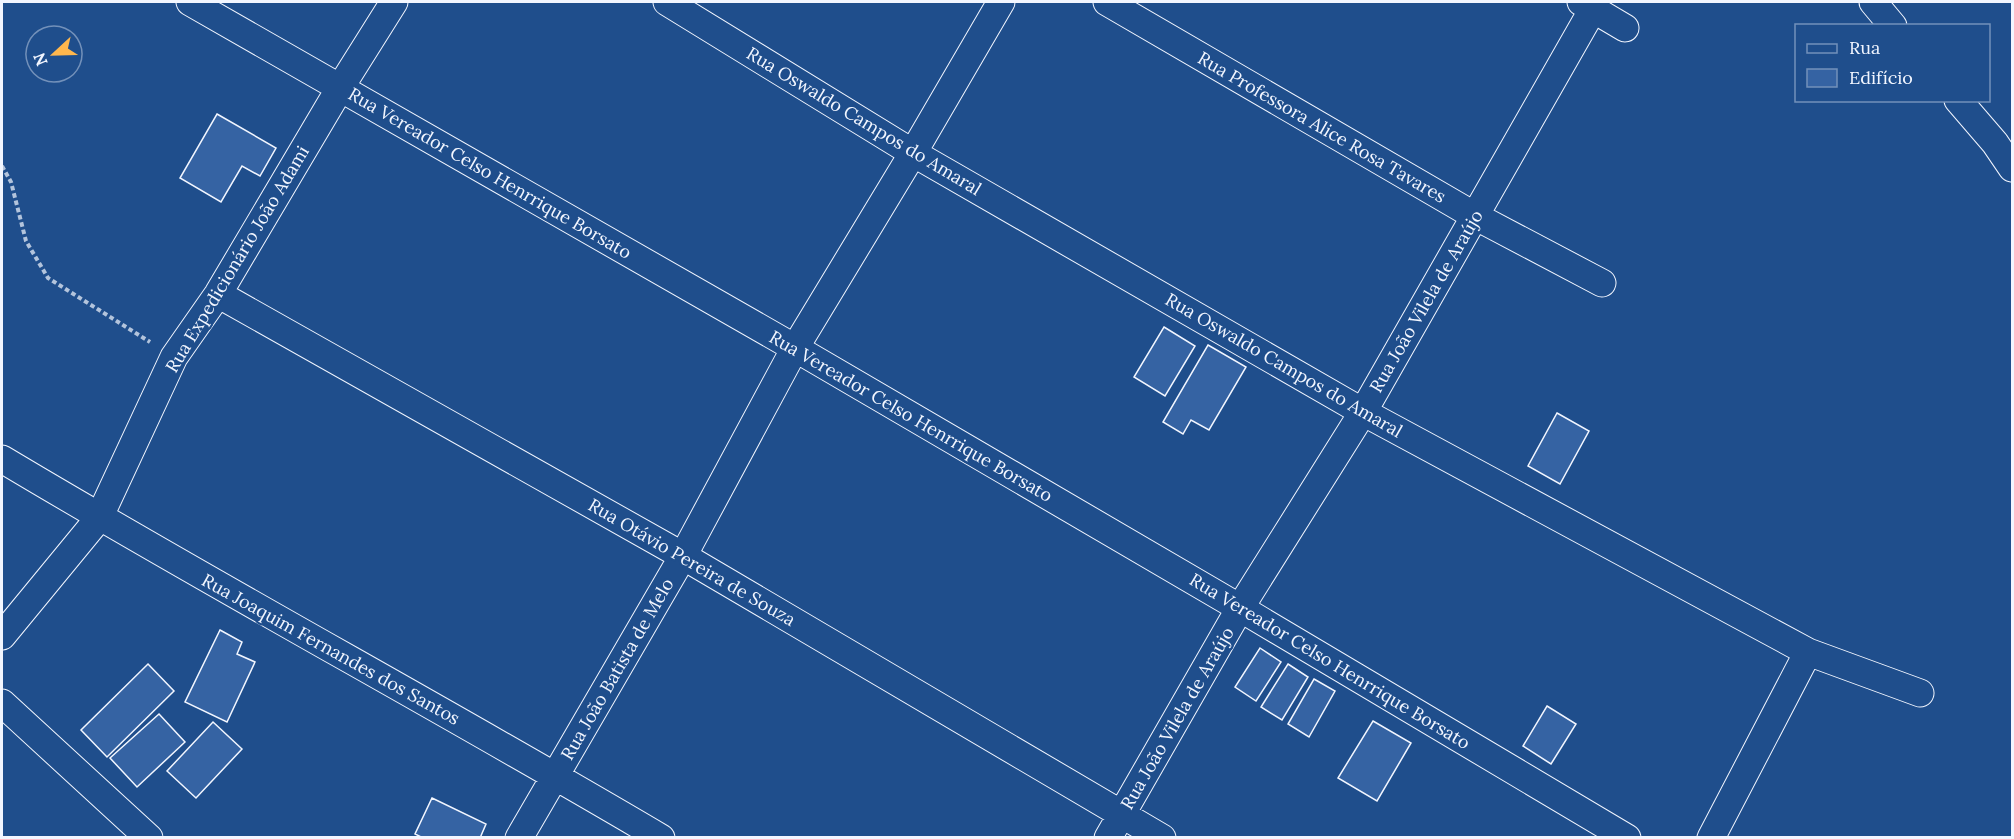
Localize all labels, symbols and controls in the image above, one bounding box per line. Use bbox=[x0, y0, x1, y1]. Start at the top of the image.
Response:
north arrow bbox=[24, 24, 84, 84]
legend bbox=[1795, 24, 1990, 102]
text: Rua bbox=[1849, 36, 1880, 59]
street label: Rua Oswaldo Campos do Amaral bbox=[742, 42, 986, 200]
street label: Rua Professora Alice Rosa Tavares bbox=[1194, 46, 1450, 208]
text: N bbox=[29, 50, 52, 69]
text: Edifício bbox=[1849, 66, 1913, 89]
street label: Rua Vereador Celso Henrrique Borsato bbox=[344, 82, 636, 264]
street label: Rua Expedicionário João Adami bbox=[160, 141, 314, 377]
street label: Rua João Vilela de Araújo bbox=[1364, 206, 1488, 396]
street label: Rua Oswaldo Campos do Amaral bbox=[1161, 288, 1407, 443]
street label: Rua Vereador Celso Henrrique Borsato bbox=[765, 325, 1057, 507]
street label: Rua Otávio Pereira de Souza bbox=[584, 493, 800, 631]
street label: Rua Joaquim Fernandes dos Santos bbox=[198, 568, 464, 730]
street label: Rua Vereador Celso Henrrique Borsato bbox=[1186, 568, 1474, 754]
street label: Rua João Batista de Melo bbox=[555, 574, 679, 764]
street label: Rua João Vilela de Araújo bbox=[1115, 623, 1239, 813]

